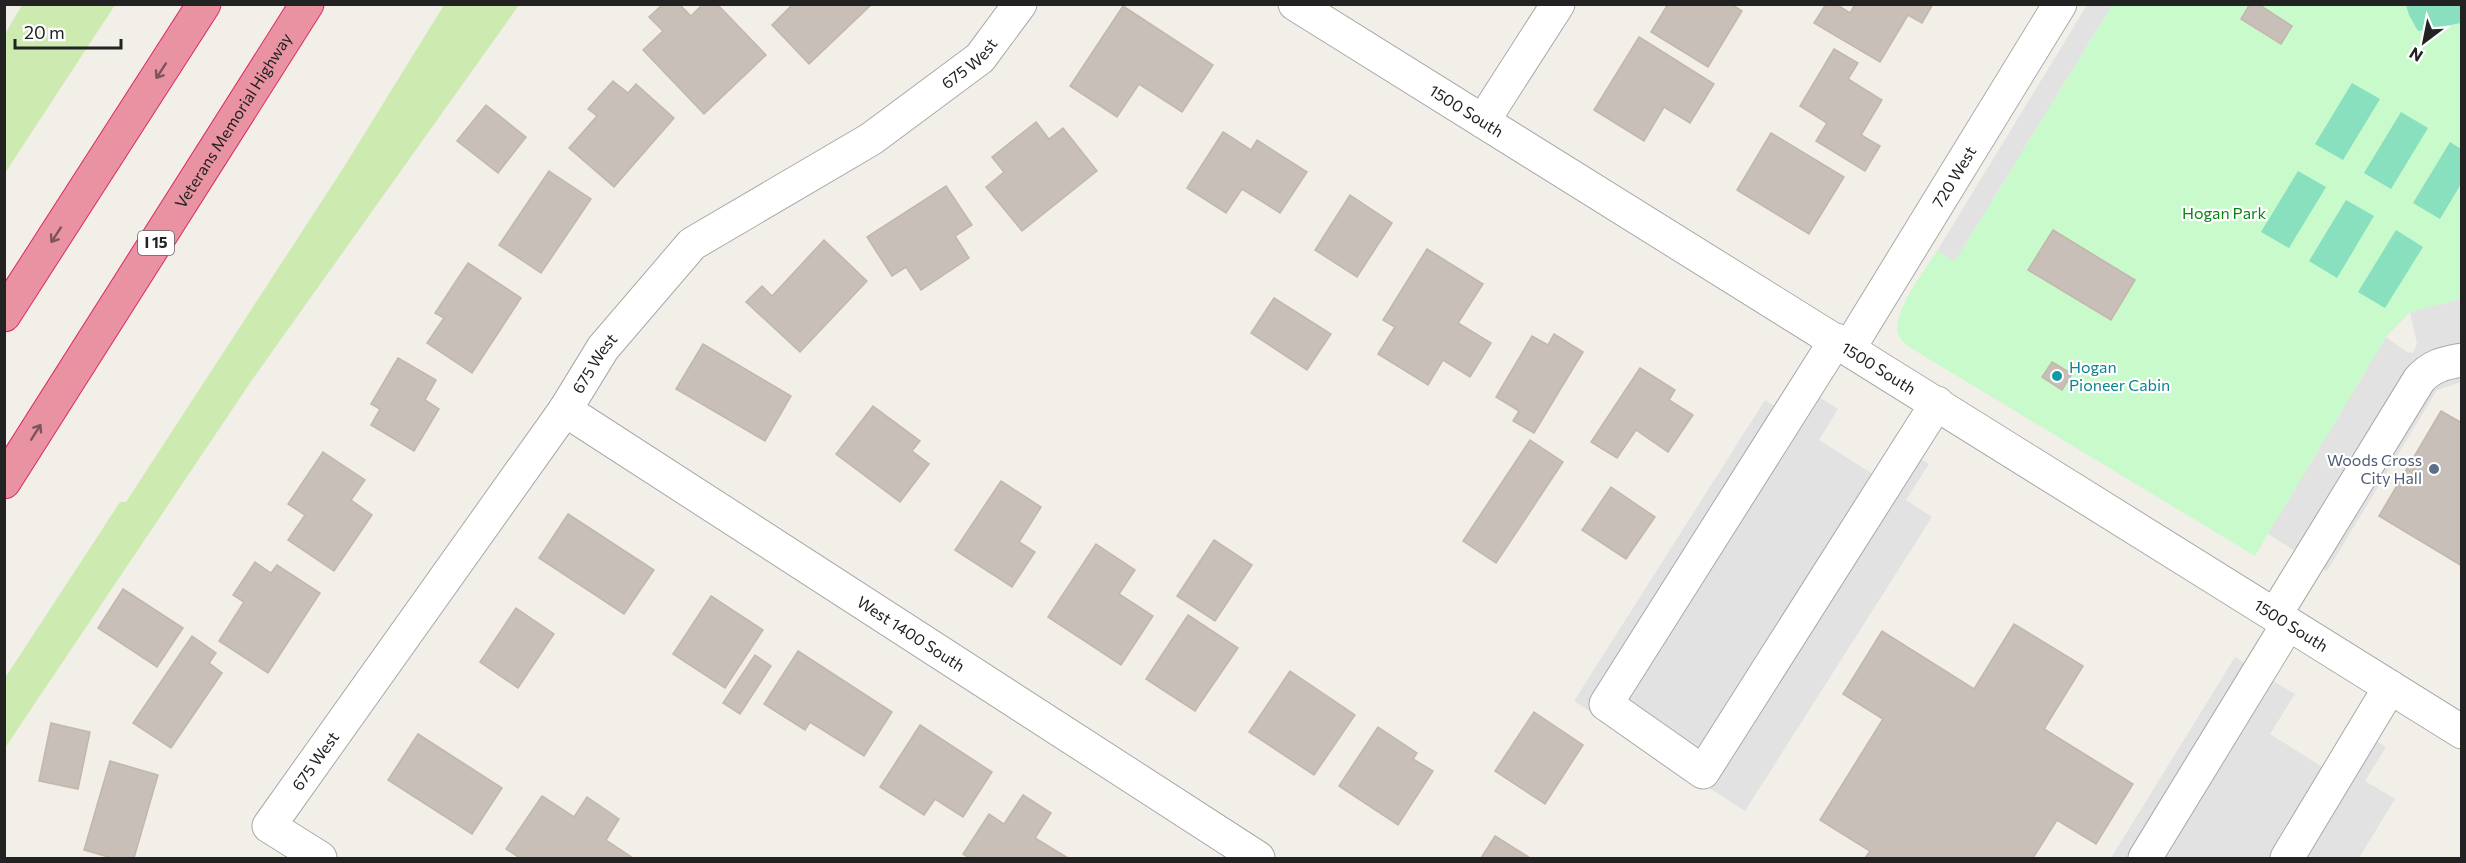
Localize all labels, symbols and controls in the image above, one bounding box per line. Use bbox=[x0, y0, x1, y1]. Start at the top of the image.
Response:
scale bar bbox=[15, 12, 122, 50]
north arrow bbox=[2394, 12, 2454, 72]
text: 20 m bbox=[24, 21, 65, 43]
street label: Veterans Memorial Highway bbox=[170, 29, 295, 211]
street label: 675 West bbox=[937, 34, 1001, 92]
text: N bbox=[2406, 44, 2426, 66]
one-way arrow bbox=[155, 63, 167, 79]
street label: 1500 South bbox=[1426, 80, 1507, 141]
street label: 720 West bbox=[1928, 142, 1980, 210]
park label: Hogan Park bbox=[2182, 203, 2266, 222]
one-way arrow bbox=[49, 226, 61, 243]
road number: I 15 bbox=[138, 231, 174, 255]
street label: 675 West bbox=[568, 329, 621, 397]
street label: 1500 South bbox=[1838, 338, 1920, 398]
place label: Hogan Pioneer Cabin bbox=[2069, 357, 2170, 394]
marker: Hogan Pioneer Cabin bbox=[2050, 369, 2064, 383]
one-way arrow bbox=[30, 424, 42, 441]
place label: Woods Cross City Hall bbox=[2327, 450, 2422, 487]
marker: Woods Cross City Hall bbox=[2427, 462, 2441, 476]
street label: West 1400 South bbox=[854, 591, 969, 675]
street label: 1500 South bbox=[2251, 595, 2332, 655]
street label: 675 West bbox=[287, 727, 343, 794]

